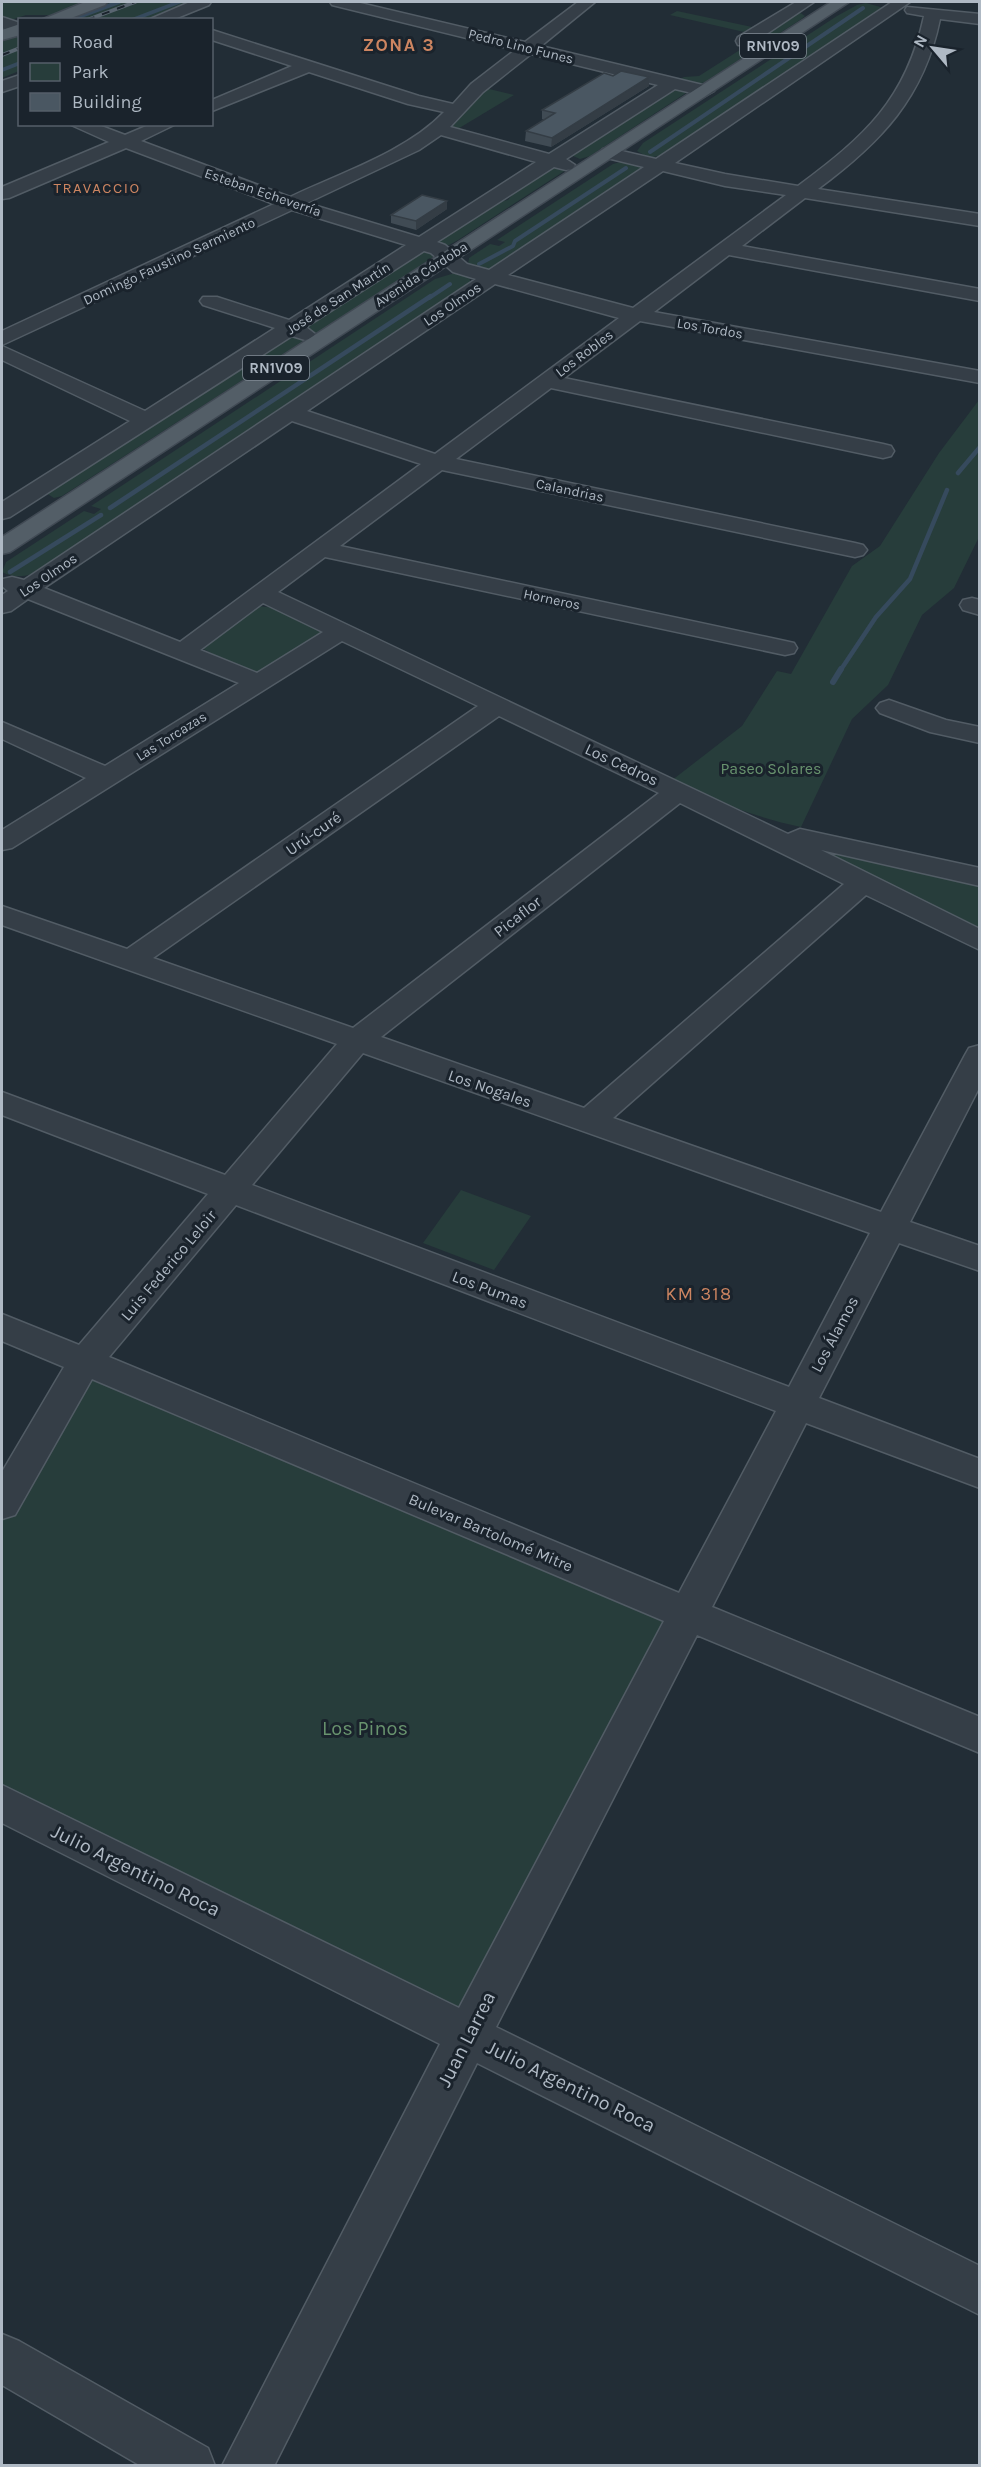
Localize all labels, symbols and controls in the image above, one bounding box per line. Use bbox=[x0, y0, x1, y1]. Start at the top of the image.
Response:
legend bbox=[18, 18, 213, 126]
north arrow bbox=[903, 18, 963, 78]
street label: Pedro Lino Funes bbox=[466, 25, 575, 68]
text: Road bbox=[72, 31, 113, 53]
text: N bbox=[909, 31, 931, 51]
district label: ZONA 3 bbox=[363, 34, 435, 56]
road number: RN1V09 bbox=[740, 34, 806, 58]
text: Park bbox=[72, 61, 109, 83]
text: Building bbox=[72, 91, 142, 113]
street label: Esteban Echeverría bbox=[202, 165, 323, 220]
district label: TRAVACCIO bbox=[53, 179, 141, 197]
street label: Domingo Faustino Sarmiento bbox=[80, 214, 258, 309]
street label: Avenida Córdoba bbox=[372, 238, 471, 311]
street label: José de San Martín bbox=[283, 258, 393, 338]
street label: Los Olmos bbox=[420, 279, 484, 330]
street label: Los Tordos bbox=[676, 314, 744, 343]
street label: Los Robles bbox=[552, 326, 617, 381]
road number: RN1V09 bbox=[243, 356, 309, 380]
street label: Calandrias bbox=[534, 475, 605, 506]
street label: Los Olmos bbox=[16, 550, 80, 601]
street label: Horneros bbox=[522, 585, 582, 614]
street label: Las Torcazas bbox=[133, 708, 210, 765]
street label: Los Cedros bbox=[582, 739, 662, 790]
park label: Paseo Solares bbox=[721, 759, 821, 778]
street label: Urú-curé bbox=[282, 807, 345, 859]
street label: Picaflor bbox=[490, 892, 545, 941]
street label: Los Nogales bbox=[446, 1065, 534, 1112]
street label: Luis Federico Leloir bbox=[116, 1206, 220, 1325]
street label: Los Pumas bbox=[449, 1266, 530, 1313]
district label: KM 318 bbox=[665, 1283, 733, 1305]
street label: Los Álamos bbox=[807, 1293, 862, 1375]
street label: Bulevar Bartolomé Mitre bbox=[406, 1489, 576, 1576]
park label: Los Pinos bbox=[322, 1717, 408, 1740]
street label: Julio Argentino Roca bbox=[48, 1820, 224, 1921]
street label: Juan Larrea bbox=[433, 1988, 500, 2091]
street label: Julio Argentino Roca bbox=[483, 2036, 659, 2137]

